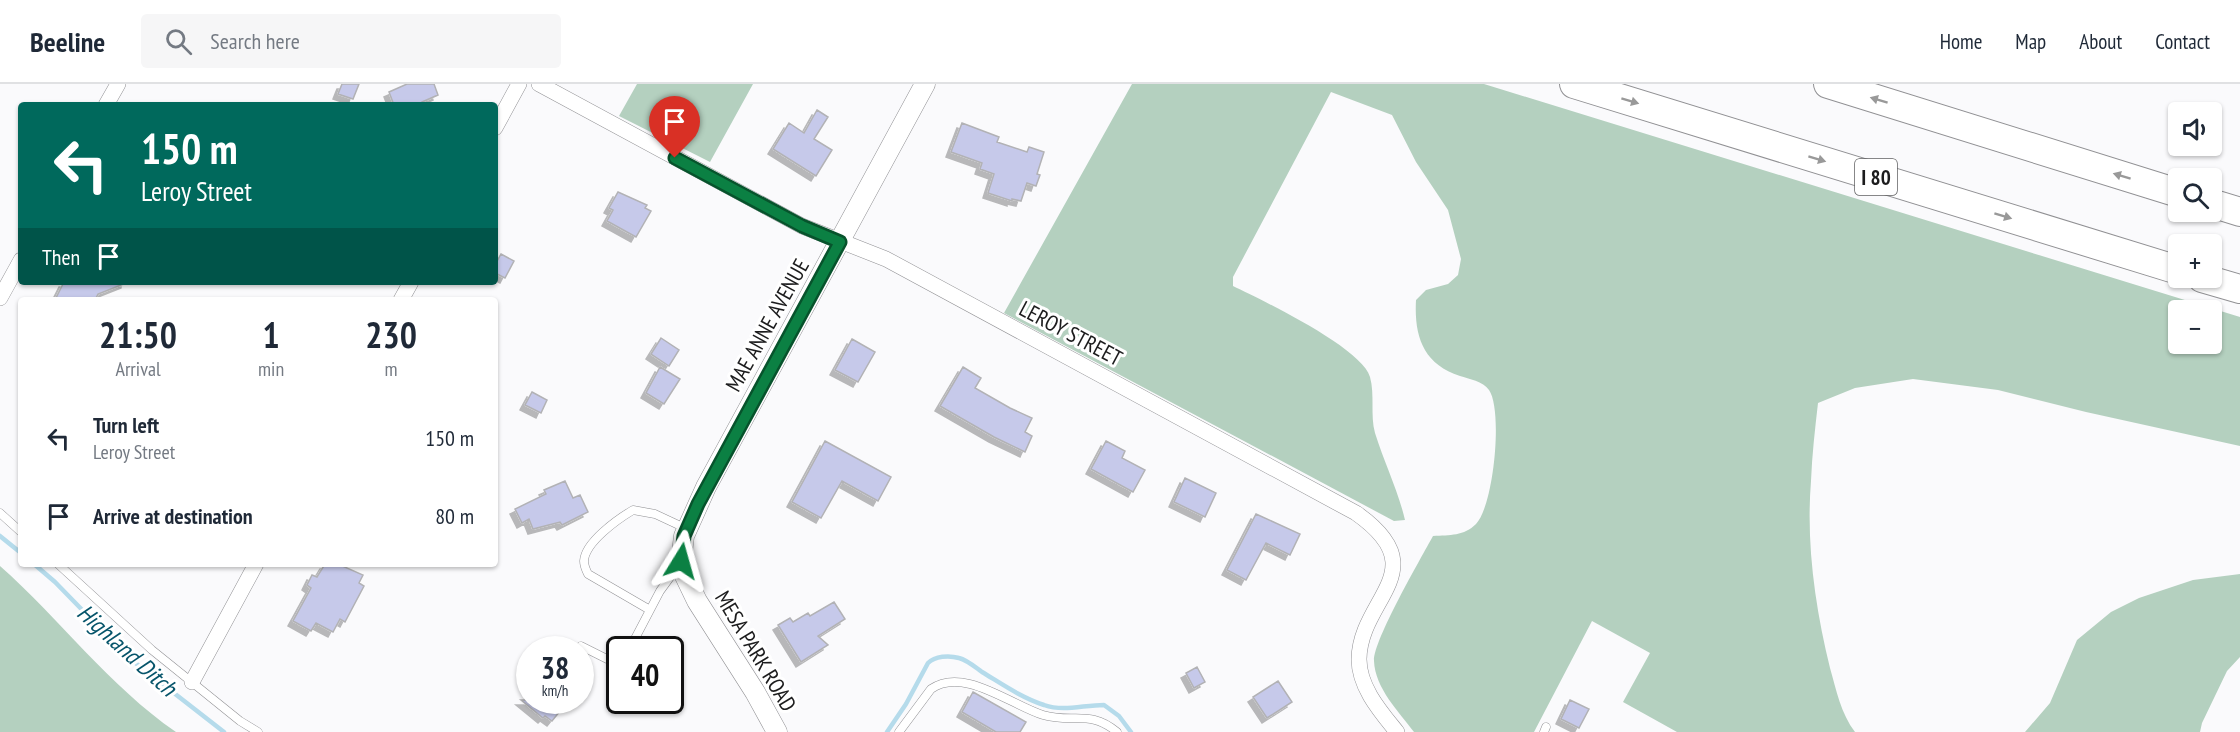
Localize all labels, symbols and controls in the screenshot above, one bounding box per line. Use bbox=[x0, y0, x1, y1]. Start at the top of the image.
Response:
search box bbox=[141, 14, 561, 68]
text: Beeline bbox=[30, 23, 105, 60]
icon: search bbox=[162, 25, 195, 58]
text: Search here bbox=[210, 27, 300, 55]
text: Home bbox=[1940, 28, 1982, 55]
text: Map bbox=[2015, 28, 2046, 55]
text: About bbox=[2079, 28, 2122, 55]
text: Contact bbox=[2155, 28, 2210, 55]
one-way arrow bbox=[1870, 95, 1888, 104]
pin bbox=[649, 96, 700, 158]
one-way arrow bbox=[1621, 97, 1639, 106]
map controls bbox=[2168, 102, 2222, 354]
button: sound bbox=[2168, 102, 2222, 156]
icon: arrive bbox=[658, 105, 691, 138]
text: 150 m bbox=[141, 121, 238, 176]
icon: left bbox=[42, 126, 120, 204]
one-way arrow bbox=[1808, 155, 1826, 164]
road number: I 80 bbox=[1855, 159, 1897, 195]
button: search bbox=[2168, 168, 2222, 222]
one-way arrow bbox=[2113, 170, 2131, 180]
text: Leroy Street bbox=[141, 174, 252, 208]
one-way arrow bbox=[1994, 212, 2012, 221]
button: + bbox=[2168, 234, 2222, 288]
icon: arrive bbox=[92, 240, 125, 273]
text: Then bbox=[42, 243, 80, 271]
street label: MAE ANNE AVENUE bbox=[719, 254, 815, 396]
street label: LEROY STREET bbox=[1015, 294, 1127, 372]
button: − bbox=[2168, 300, 2222, 354]
text: 21:50 bbox=[99, 311, 177, 358]
text: 1 bbox=[262, 311, 280, 358]
text: 230 bbox=[365, 311, 417, 358]
text: Arrival bbox=[115, 356, 161, 382]
text: min bbox=[258, 356, 284, 382]
text: m bbox=[385, 356, 398, 382]
text: Turn left bbox=[93, 411, 159, 439]
icon: left bbox=[42, 422, 75, 455]
text: 150 m bbox=[425, 424, 474, 452]
text: Leroy Street bbox=[93, 439, 175, 465]
icon: arrive bbox=[42, 500, 75, 533]
text: Arrive at destination bbox=[93, 502, 253, 530]
text: 80 m bbox=[435, 502, 474, 530]
position arrow bbox=[649, 529, 713, 593]
street label: MESA PARK ROAD bbox=[709, 586, 803, 716]
water label: Highland Ditch bbox=[71, 597, 184, 704]
speed limit sign: 40 bbox=[606, 636, 684, 714]
text: 38 bbox=[541, 648, 569, 687]
text: km/h bbox=[542, 681, 568, 700]

